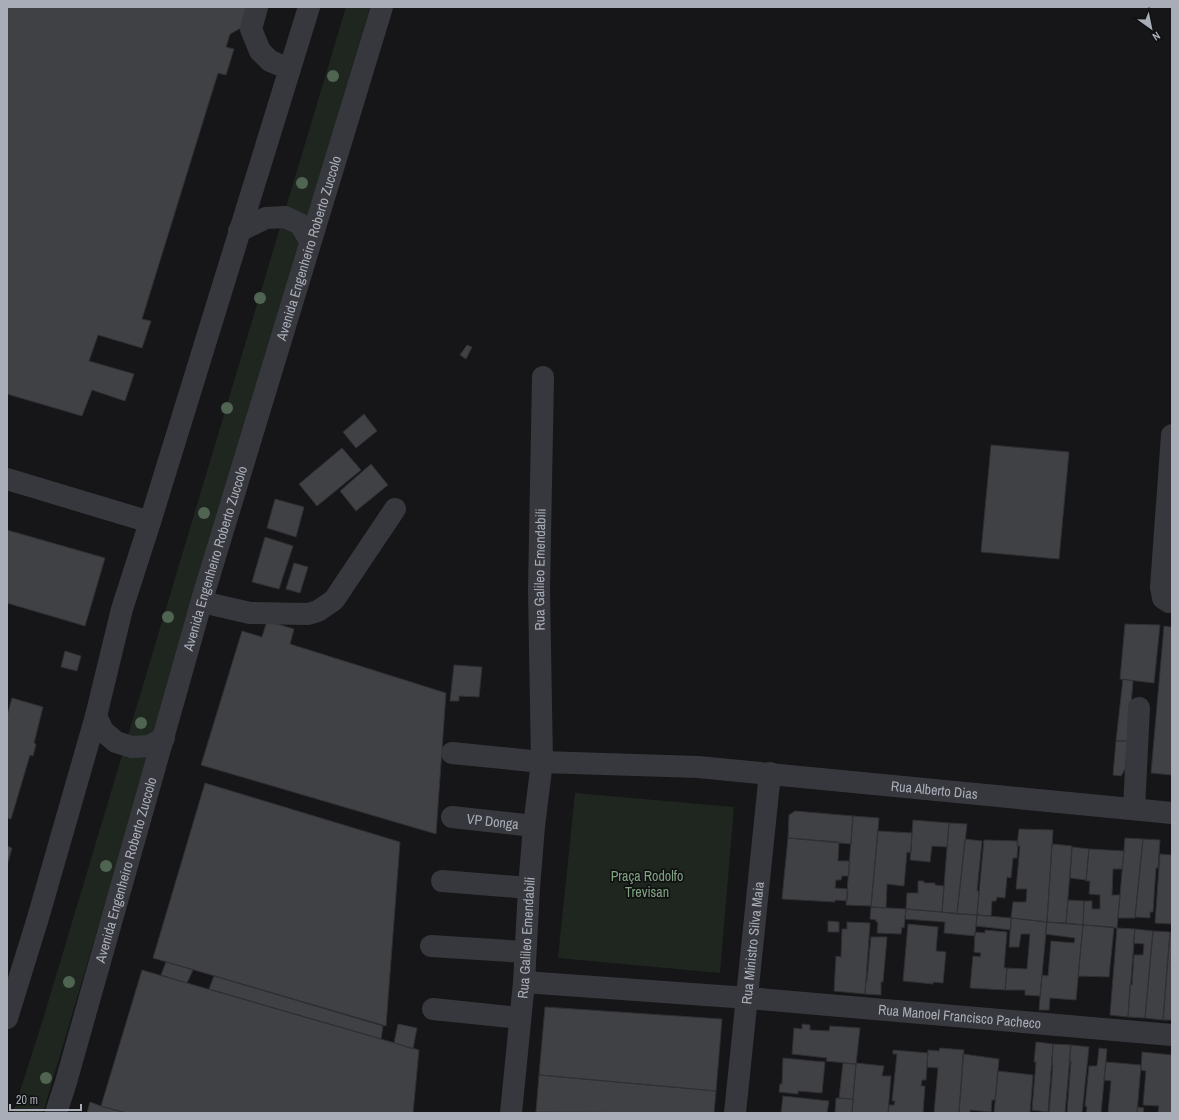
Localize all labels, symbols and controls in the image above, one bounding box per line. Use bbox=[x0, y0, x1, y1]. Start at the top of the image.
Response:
north arrow bbox=[1131, 8, 1171, 48]
text: N bbox=[1150, 29, 1163, 44]
street label: Avenida Engenheiro Roberto Zuccolo bbox=[272, 154, 345, 344]
street label: Avenida Engenheiro Roberto Zuccolo bbox=[179, 464, 251, 654]
street label: Rua Galileo Emendabili bbox=[530, 508, 550, 631]
street label: Avenida Engenheiro Roberto Zuccolo bbox=[91, 775, 161, 966]
street label: Rua Alberto Dias bbox=[890, 777, 979, 803]
street label: VP Donga bbox=[466, 810, 520, 833]
park label: Praça Rodolfo Trevisan bbox=[611, 867, 683, 901]
street label: Rua Galileo Emendabili bbox=[513, 876, 539, 999]
street label: Rua Ministro Silva Maia bbox=[737, 880, 768, 1005]
street label: Rua Manoel Francisco Pacheco bbox=[877, 1000, 1042, 1033]
scale bar bbox=[10, 1086, 81, 1112]
text: 20 m bbox=[16, 1092, 38, 1108]

